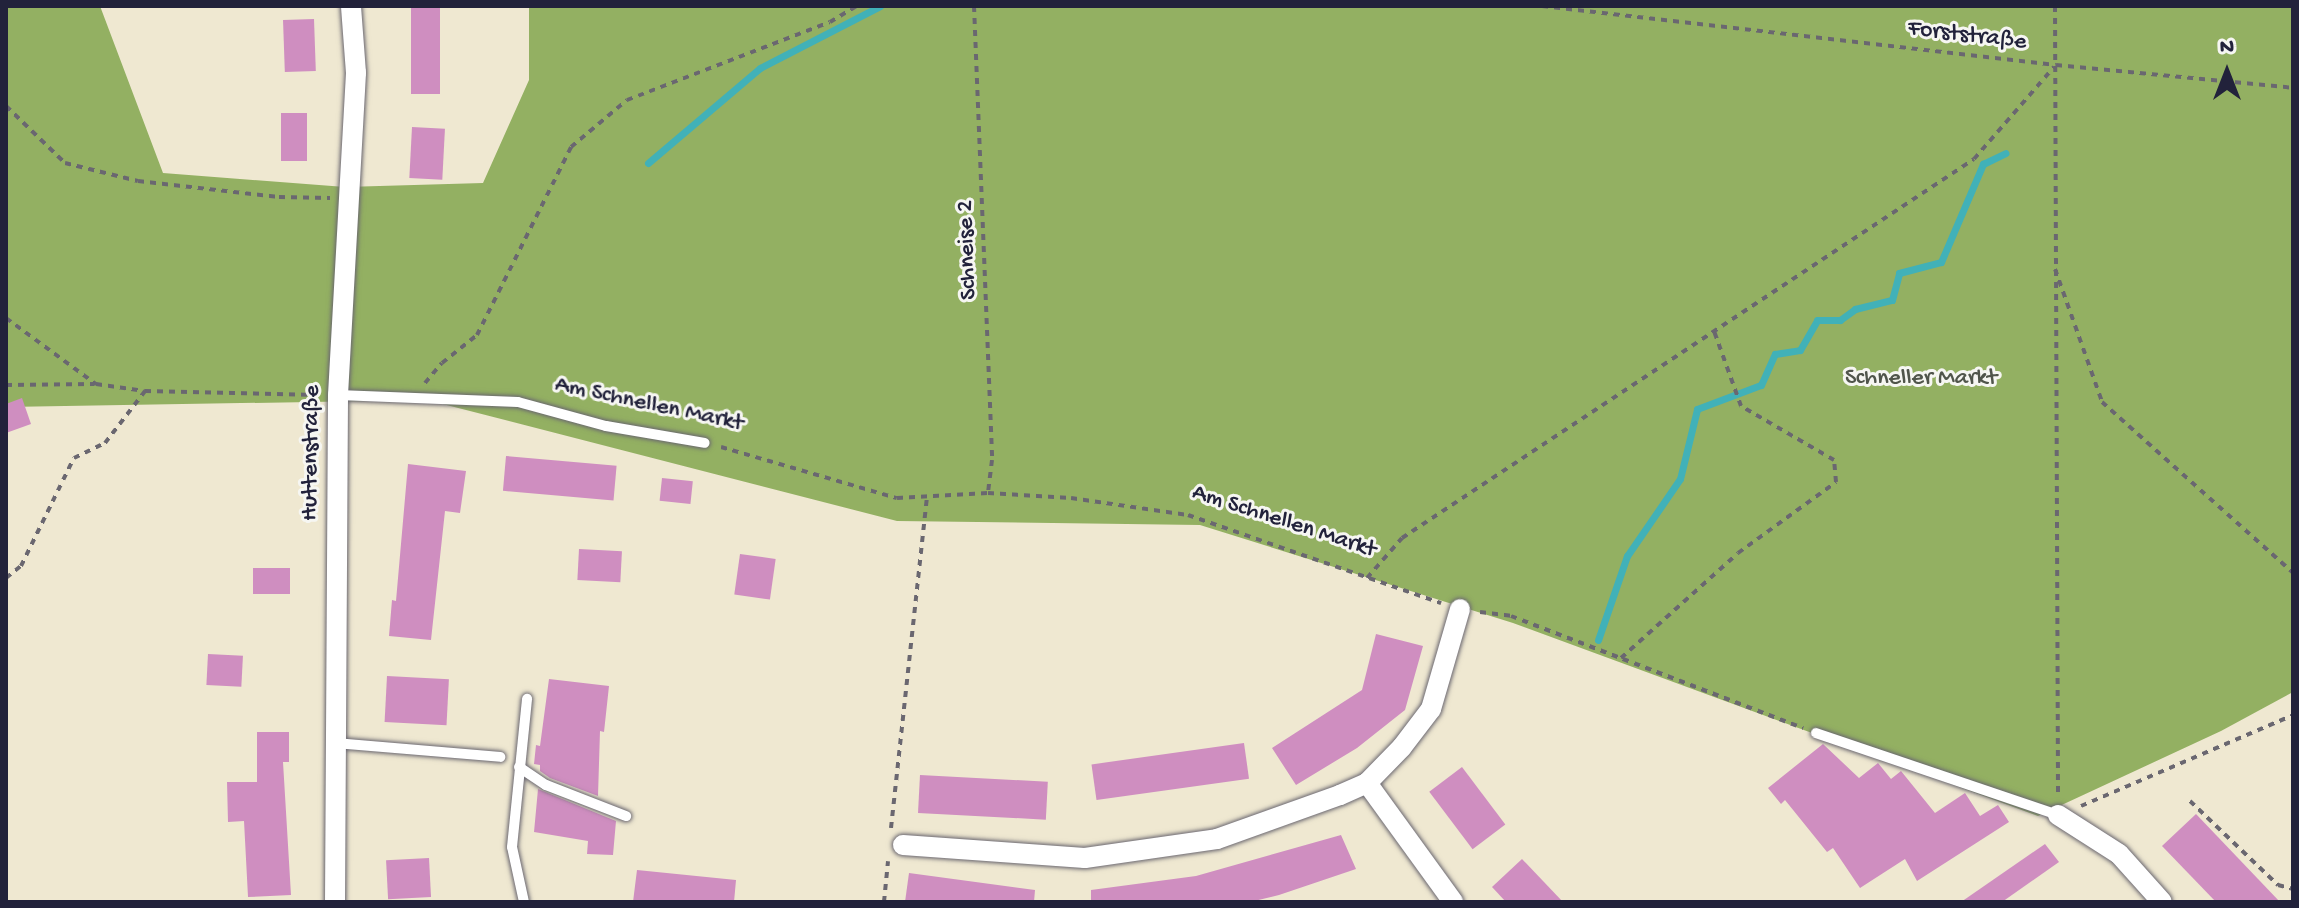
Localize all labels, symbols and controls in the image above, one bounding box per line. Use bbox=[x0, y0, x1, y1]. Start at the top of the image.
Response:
street label: Forststraße bbox=[1906, 14, 2028, 58]
north arrow bbox=[2187, 32, 2267, 112]
text: N bbox=[2220, 35, 2234, 61]
street label: Schneise 2 bbox=[952, 200, 984, 300]
park label: Schneller Markt bbox=[1845, 365, 1997, 393]
street label: Am Schnellen Markt bbox=[552, 371, 746, 439]
street label: Huttenstraße bbox=[296, 385, 328, 521]
street label: Am Schnellen Markt bbox=[1188, 479, 1380, 565]

